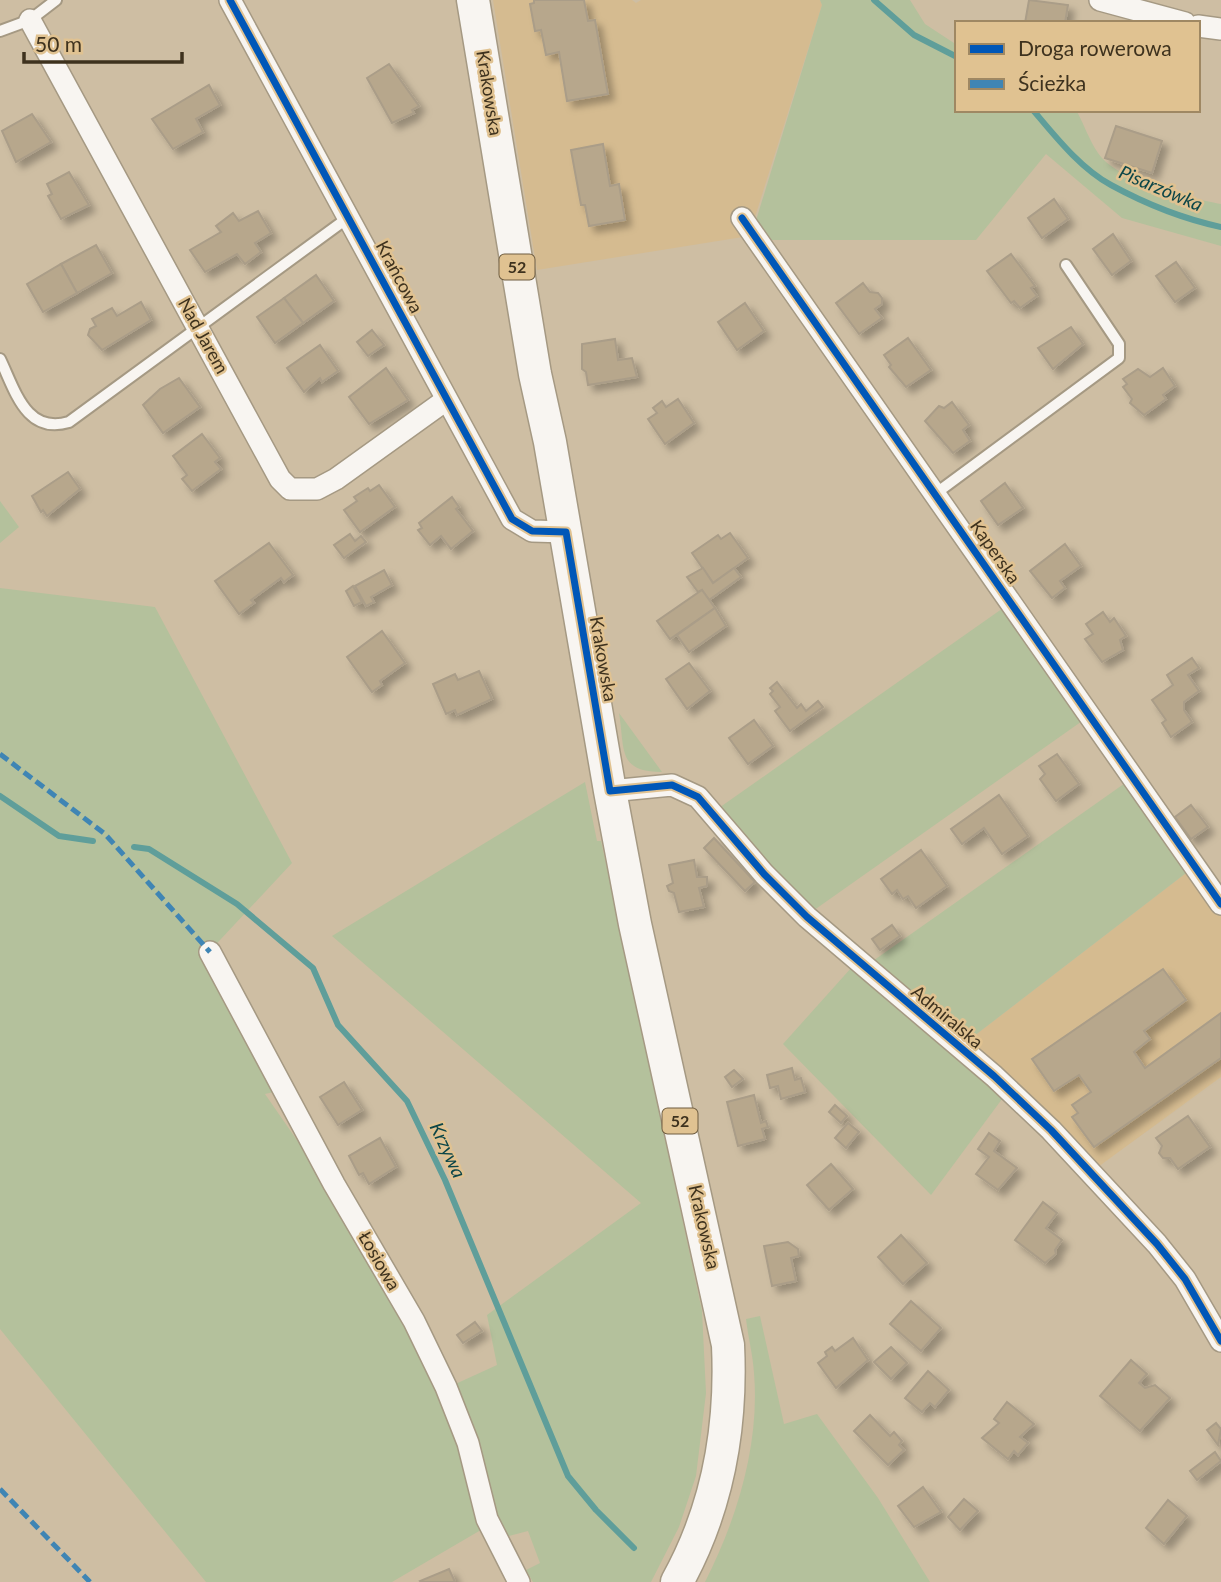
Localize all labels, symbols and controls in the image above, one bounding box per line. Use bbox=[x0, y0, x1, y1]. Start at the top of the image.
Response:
scale bar bbox=[24, 21, 182, 65]
legend bbox=[955, 21, 1200, 112]
text: 50 m bbox=[35, 31, 82, 56]
text: Droga rowerowa bbox=[1018, 35, 1172, 60]
street label: Krakowska bbox=[472, 49, 508, 137]
text: Ścieżka bbox=[1018, 70, 1086, 95]
water label: Pisarzówka bbox=[1116, 160, 1206, 215]
street label: Krańcowa bbox=[372, 237, 428, 316]
road number: 52 bbox=[500, 255, 534, 280]
street label: Nad Jarem bbox=[174, 294, 234, 377]
street label: Kaperska bbox=[966, 515, 1026, 588]
street label: Krakowska bbox=[586, 615, 622, 703]
street label: Admiralska bbox=[907, 980, 988, 1053]
road number: 52 bbox=[662, 1108, 698, 1134]
water label: Krzywa bbox=[426, 1118, 471, 1181]
street label: Krakowska bbox=[685, 1182, 725, 1271]
street label: Łosiowa bbox=[354, 1227, 405, 1294]

